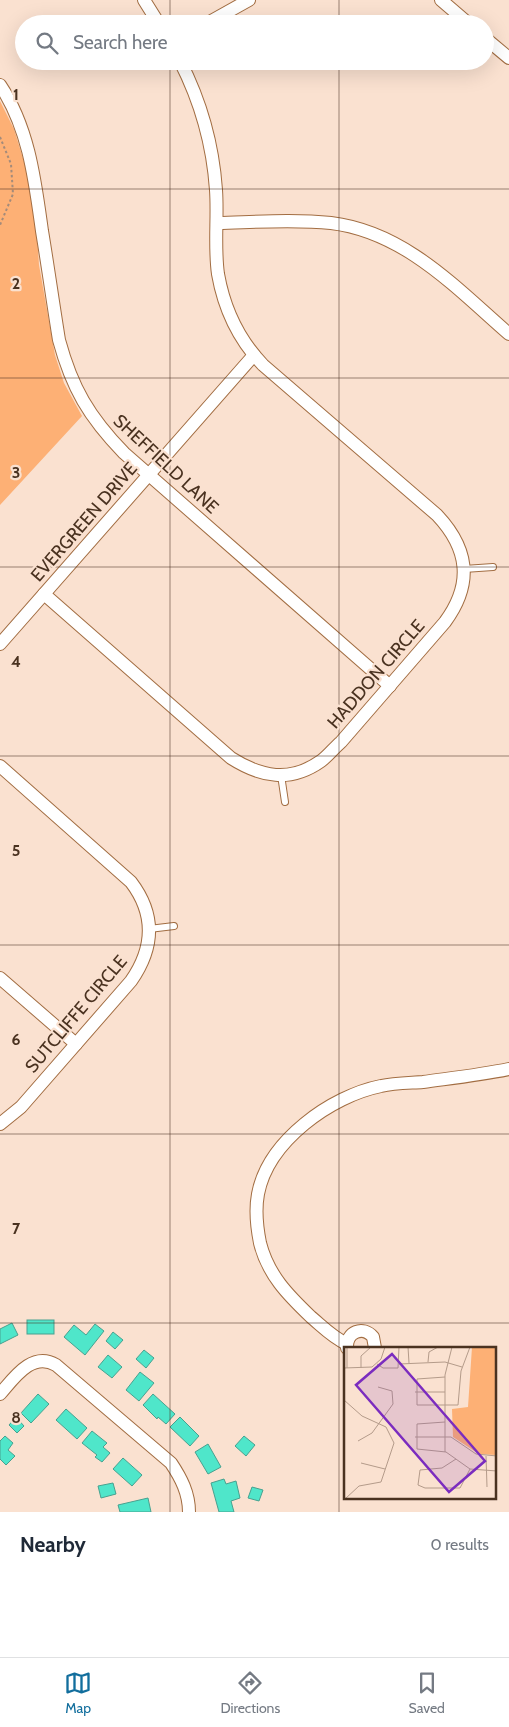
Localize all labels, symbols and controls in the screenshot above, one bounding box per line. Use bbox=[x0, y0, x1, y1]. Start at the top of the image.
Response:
search box bbox=[15, 15, 494, 70]
icon: search bbox=[33, 29, 61, 57]
text: Search here bbox=[73, 31, 167, 54]
text: 1 bbox=[13, 85, 19, 104]
text: 2 bbox=[12, 274, 20, 293]
street label: SHEFFIELD LANE bbox=[109, 410, 223, 518]
street label: EVERGREEN DRIVE bbox=[26, 458, 142, 586]
text: 3 bbox=[12, 463, 20, 482]
street label: HADDON CIRCLE bbox=[323, 615, 429, 733]
text: 4 bbox=[11, 652, 21, 671]
text: 5 bbox=[12, 841, 20, 860]
street label: SUTCLIFFE CIRCLE bbox=[20, 951, 132, 1077]
text: 6 bbox=[12, 1030, 21, 1049]
text: 7 bbox=[12, 1219, 21, 1238]
inset map bbox=[344, 1347, 496, 1500]
text: 8 bbox=[11, 1408, 21, 1427]
text: Nearby bbox=[20, 1532, 86, 1557]
text: 0 results bbox=[430, 1535, 489, 1554]
tab: Map bbox=[64, 1669, 92, 1717]
tab: Directions bbox=[220, 1669, 280, 1717]
tab: Saved bbox=[408, 1669, 445, 1717]

